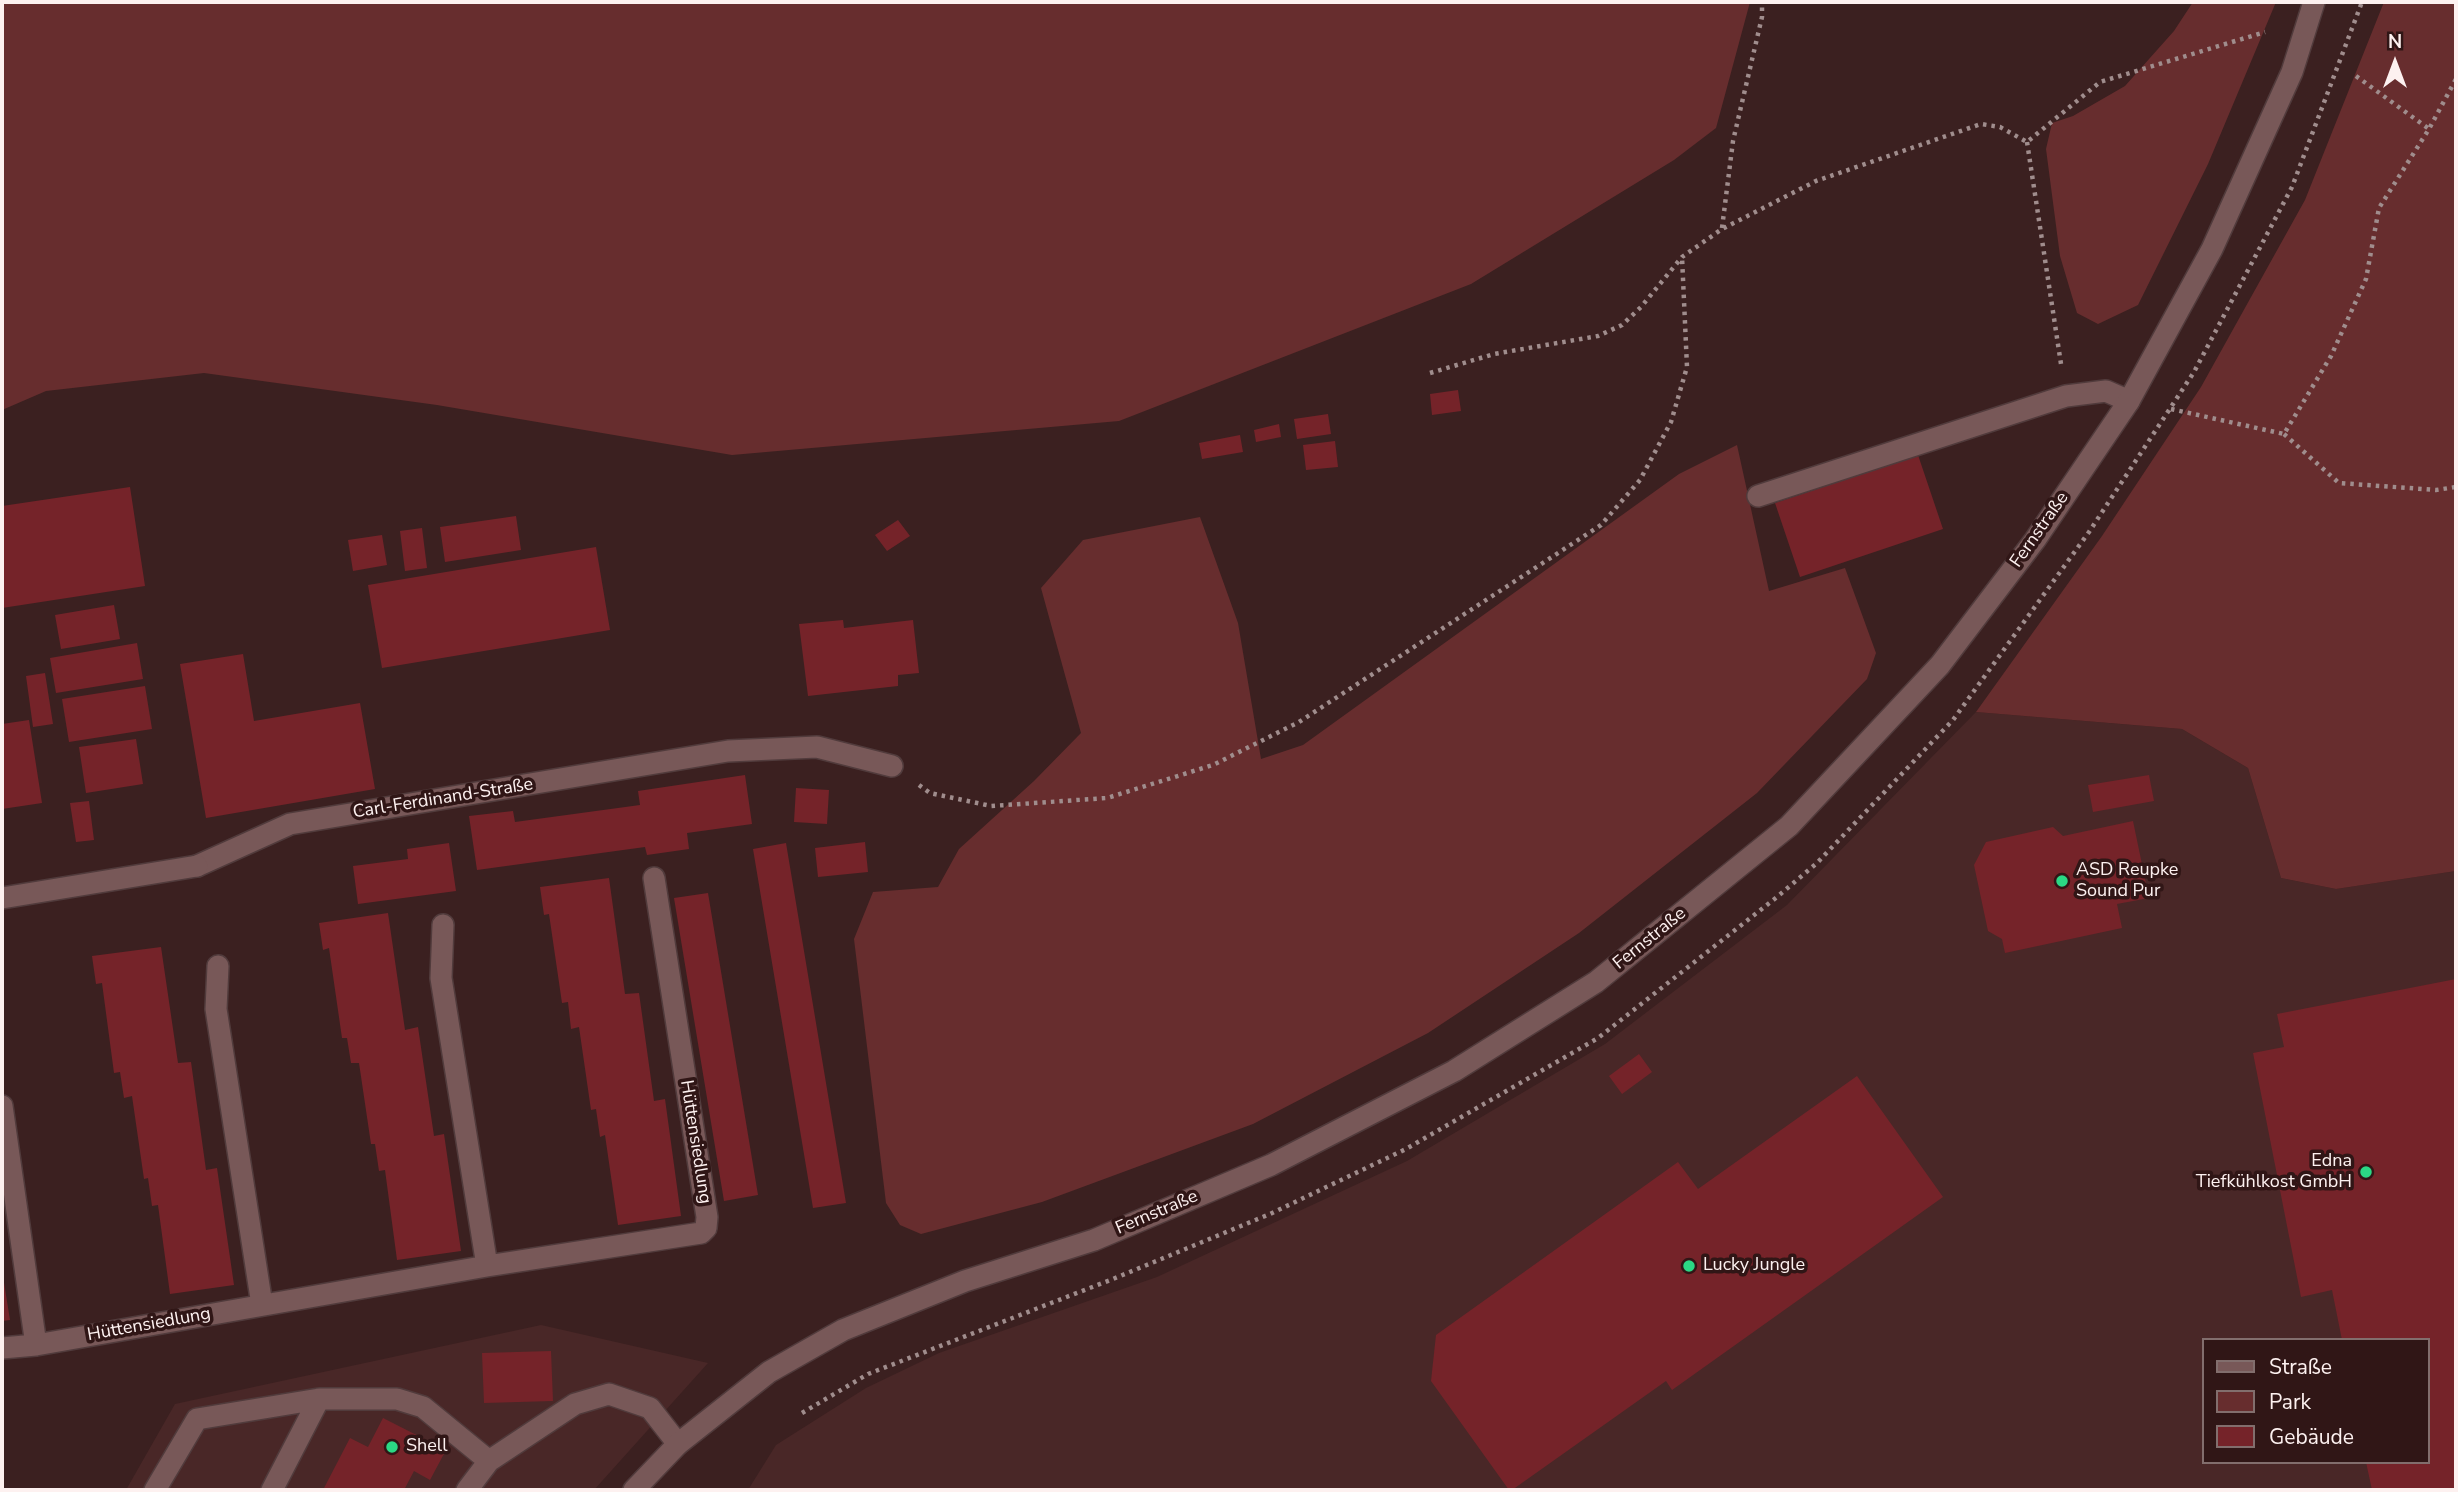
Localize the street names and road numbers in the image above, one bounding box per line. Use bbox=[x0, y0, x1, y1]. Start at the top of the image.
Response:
street label: Fernstraße bbox=[2006, 488, 2074, 572]
street label: Carl-Ferdinand-Straße bbox=[351, 774, 535, 824]
street label: Fernstraße bbox=[1609, 903, 1691, 975]
street label: Hüttensiedlung bbox=[675, 1079, 715, 1205]
street label: Fernstraße bbox=[1113, 1186, 1201, 1240]
street label: Hüttensiedlung bbox=[86, 1304, 212, 1346]

